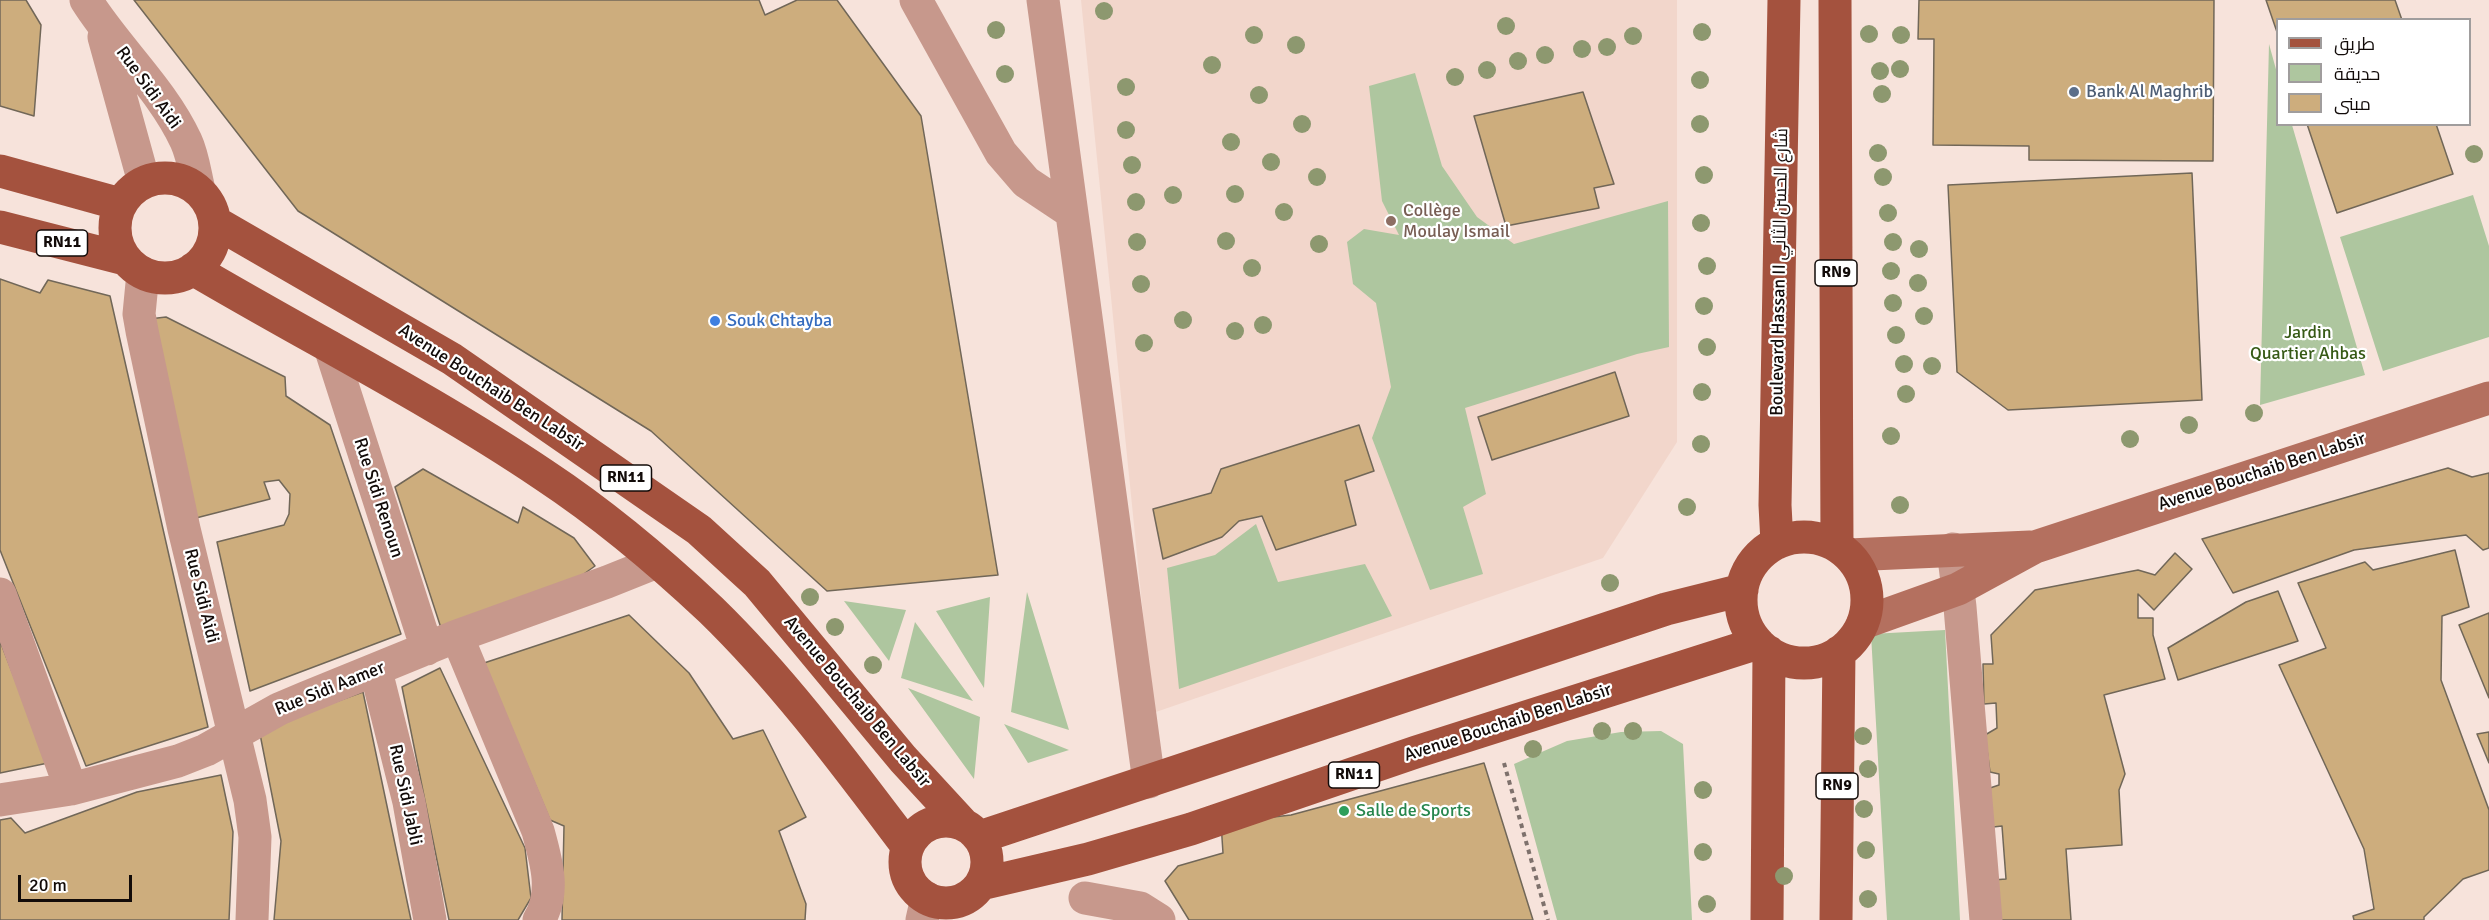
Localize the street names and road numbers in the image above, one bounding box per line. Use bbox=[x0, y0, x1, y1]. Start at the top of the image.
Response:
street label: Rue Sidi Aidi bbox=[111, 43, 185, 133]
street label: Boulevard Hassan II شارع الحسن الثاني bbox=[1767, 128, 1793, 416]
road number: RN11 bbox=[36, 230, 88, 256]
road number: RN9 bbox=[1815, 260, 1857, 286]
street label: Avenue Bouchaib Ben Labsir bbox=[394, 320, 588, 456]
street label: Avenue Bouchaib Ben Labsir bbox=[2155, 428, 2369, 516]
street label: Rue Sidi Renoun bbox=[348, 435, 408, 561]
road number: RN11 bbox=[600, 465, 652, 491]
street label: Rue Sidi Aidi bbox=[179, 547, 223, 645]
street label: Avenue Bouchaib Ben Labsir bbox=[779, 612, 935, 792]
street label: Rue Sidi Aamer bbox=[272, 657, 388, 721]
street label: Avenue Bouchaib Ben Labsir bbox=[1401, 679, 1615, 767]
street label: Rue Sidi Jabli bbox=[384, 743, 426, 847]
road number: RN11 bbox=[1328, 762, 1380, 788]
road number: RN9 bbox=[1816, 773, 1858, 799]

